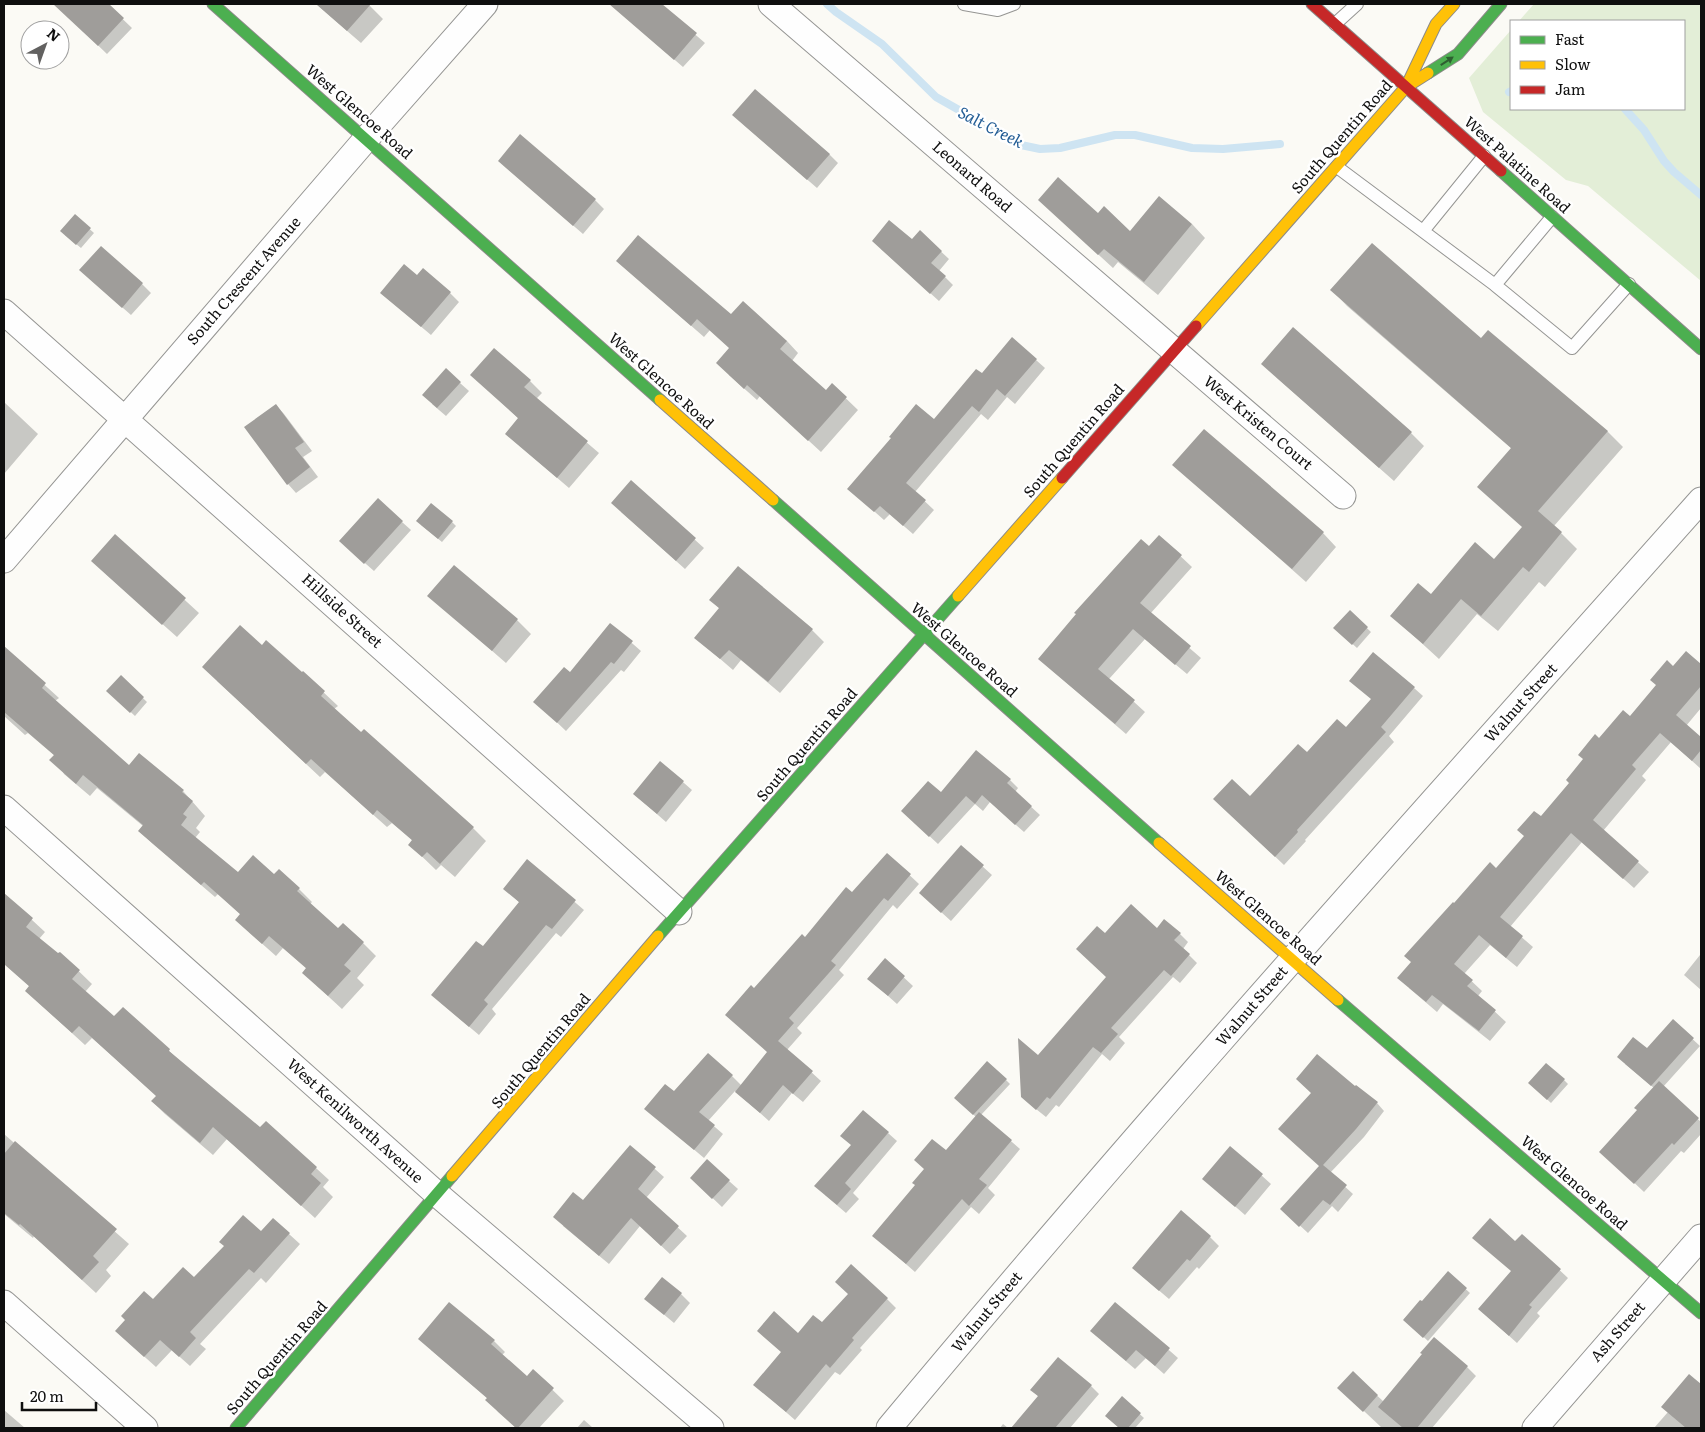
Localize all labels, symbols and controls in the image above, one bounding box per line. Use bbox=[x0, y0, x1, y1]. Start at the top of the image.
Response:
north arrow bbox=[20, 20, 70, 70]
legend bbox=[1510, 20, 1685, 110]
text: N bbox=[43, 23, 65, 46]
text: Fast bbox=[1555, 27, 1584, 50]
text: Slow bbox=[1555, 52, 1590, 75]
one-way arrow bbox=[1441, 56, 1454, 65]
street label: West Glencoe Road bbox=[301, 58, 419, 164]
street label: South Quentin Road bbox=[1285, 74, 1397, 198]
text: Jam bbox=[1555, 77, 1586, 100]
water label: Salt Creek bbox=[954, 99, 1029, 153]
street label: West Palatine Road bbox=[1460, 110, 1576, 218]
street label: Leonard Road bbox=[928, 135, 1018, 217]
street label: South Crescent Avenue bbox=[180, 211, 305, 349]
street label: West Glencoe Road bbox=[604, 326, 720, 434]
street label: West Kristen Court bbox=[1199, 369, 1319, 475]
street label: South Quentin Road bbox=[1017, 378, 1129, 502]
street label: Hillside Street bbox=[297, 567, 389, 653]
street label: West Glencoe Road bbox=[906, 596, 1024, 702]
street label: Walnut Street bbox=[1478, 657, 1562, 747]
street label: South Quentin Road bbox=[750, 682, 862, 806]
street label: West Glencoe Road bbox=[1210, 864, 1328, 970]
street label: Walnut Street bbox=[1209, 960, 1292, 1050]
street label: South Quentin Road bbox=[485, 987, 595, 1113]
street label: West Kenilworth Avenue bbox=[283, 1052, 430, 1188]
street label: West Glencoe Road bbox=[1516, 1129, 1634, 1235]
street label: Walnut Street bbox=[945, 1265, 1027, 1357]
street label: South Quentin Road bbox=[220, 1295, 332, 1419]
street label: Ash Street bbox=[1584, 1296, 1650, 1366]
scale bar bbox=[22, 1380, 96, 1412]
text: 20 m bbox=[30, 1384, 64, 1407]

